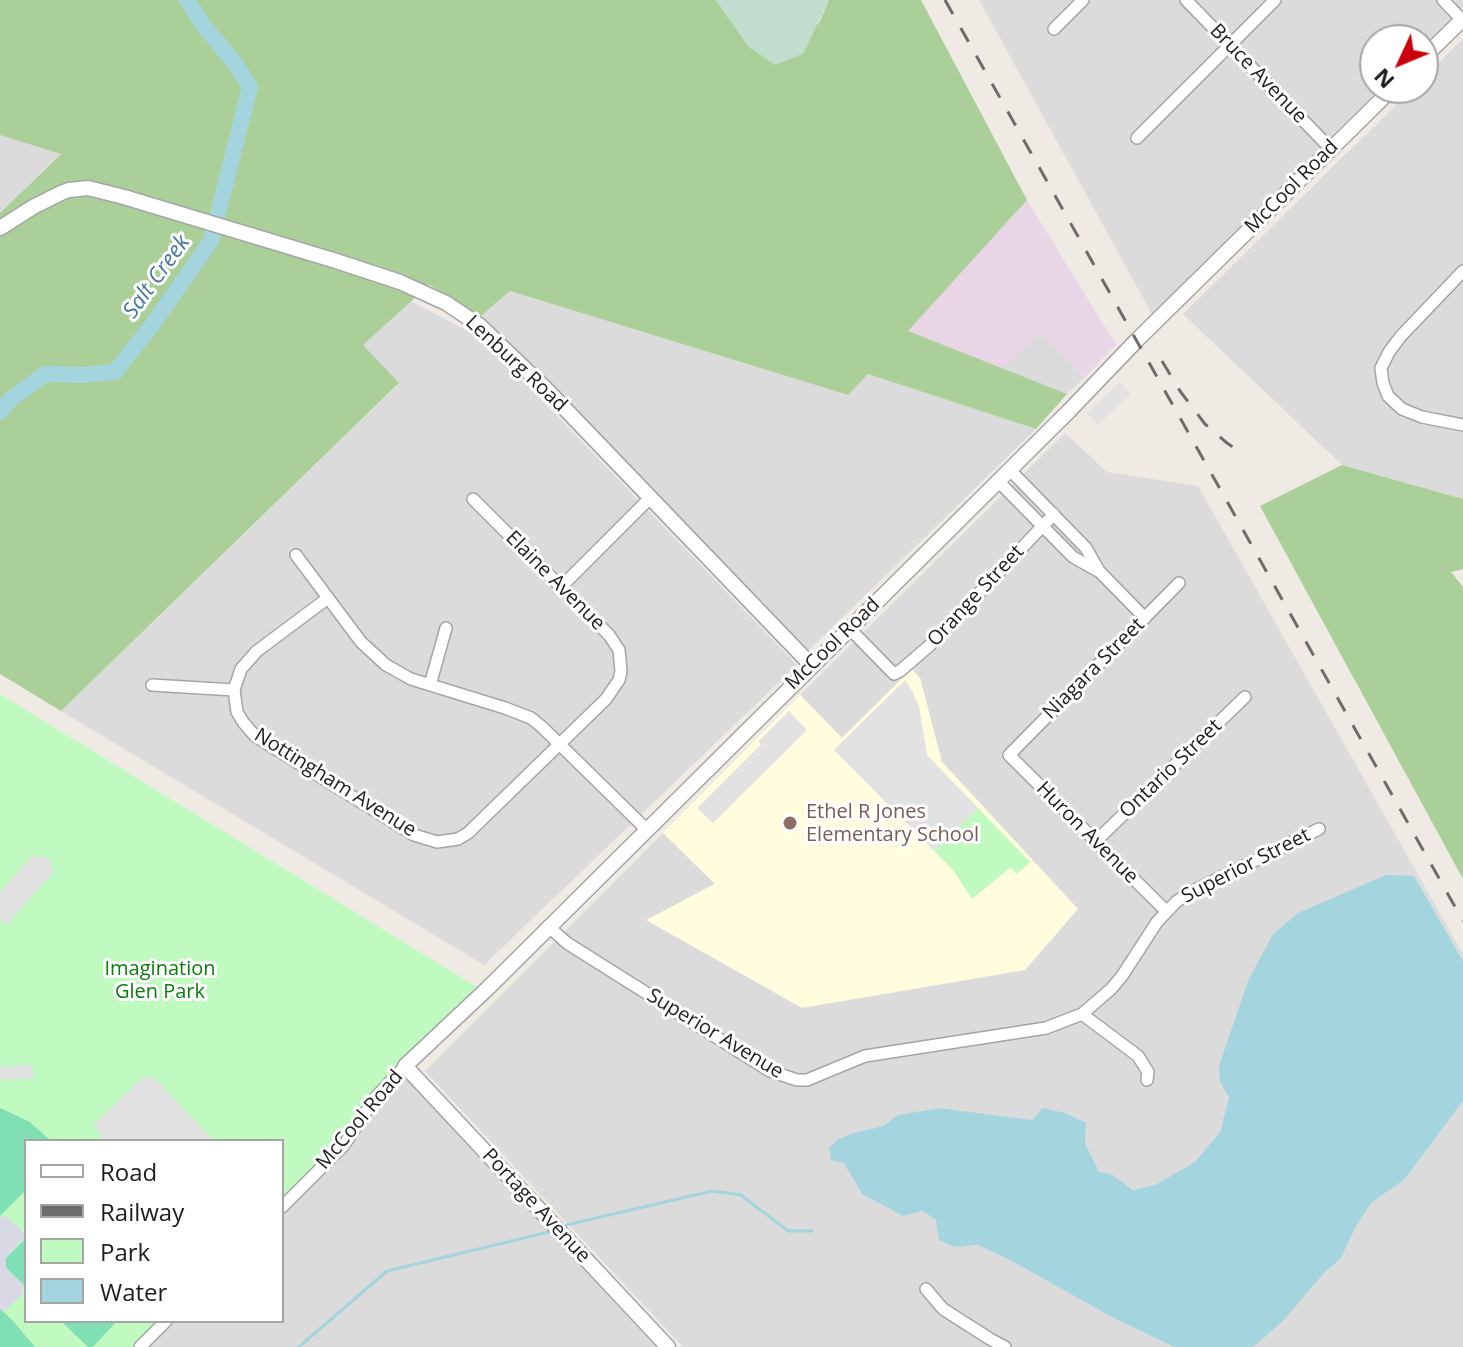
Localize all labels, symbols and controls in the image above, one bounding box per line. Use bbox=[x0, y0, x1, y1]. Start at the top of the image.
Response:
street label: Bruce Avenue bbox=[1205, 19, 1311, 129]
north arrow bbox=[1359, 24, 1439, 104]
text: N bbox=[1366, 62, 1400, 96]
street label: McCool Road bbox=[1240, 135, 1344, 239]
water label: Salt Creek bbox=[118, 230, 196, 324]
street label: Lenburg Road bbox=[460, 311, 572, 417]
street label: Elaine Avenue bbox=[500, 526, 610, 636]
street label: Orange Street bbox=[923, 540, 1029, 652]
street label: McCool Road bbox=[781, 593, 885, 695]
street label: Niagara Street bbox=[1038, 613, 1150, 725]
street label: Ontario Street bbox=[1115, 714, 1227, 824]
street label: Nottingham Avenue bbox=[250, 723, 420, 843]
street label: Huron Avenue bbox=[1031, 777, 1143, 889]
place label: Ethel R Jones Elementary School bbox=[806, 800, 979, 847]
marker: Ethel R Jones Elementary School bbox=[781, 814, 799, 832]
street label: Superior Street bbox=[1178, 823, 1314, 909]
park label: Imagination Glen Park bbox=[105, 957, 215, 1004]
street label: Superior Avenue bbox=[642, 984, 788, 1084]
street label: McCool Road bbox=[312, 1065, 408, 1175]
legend bbox=[24, 1139, 284, 1323]
street label: Portage Avenue bbox=[477, 1144, 595, 1268]
text: Road bbox=[100, 1155, 157, 1188]
text: Railway bbox=[100, 1195, 184, 1228]
text: Park bbox=[100, 1235, 150, 1268]
text: Water bbox=[100, 1275, 167, 1308]

